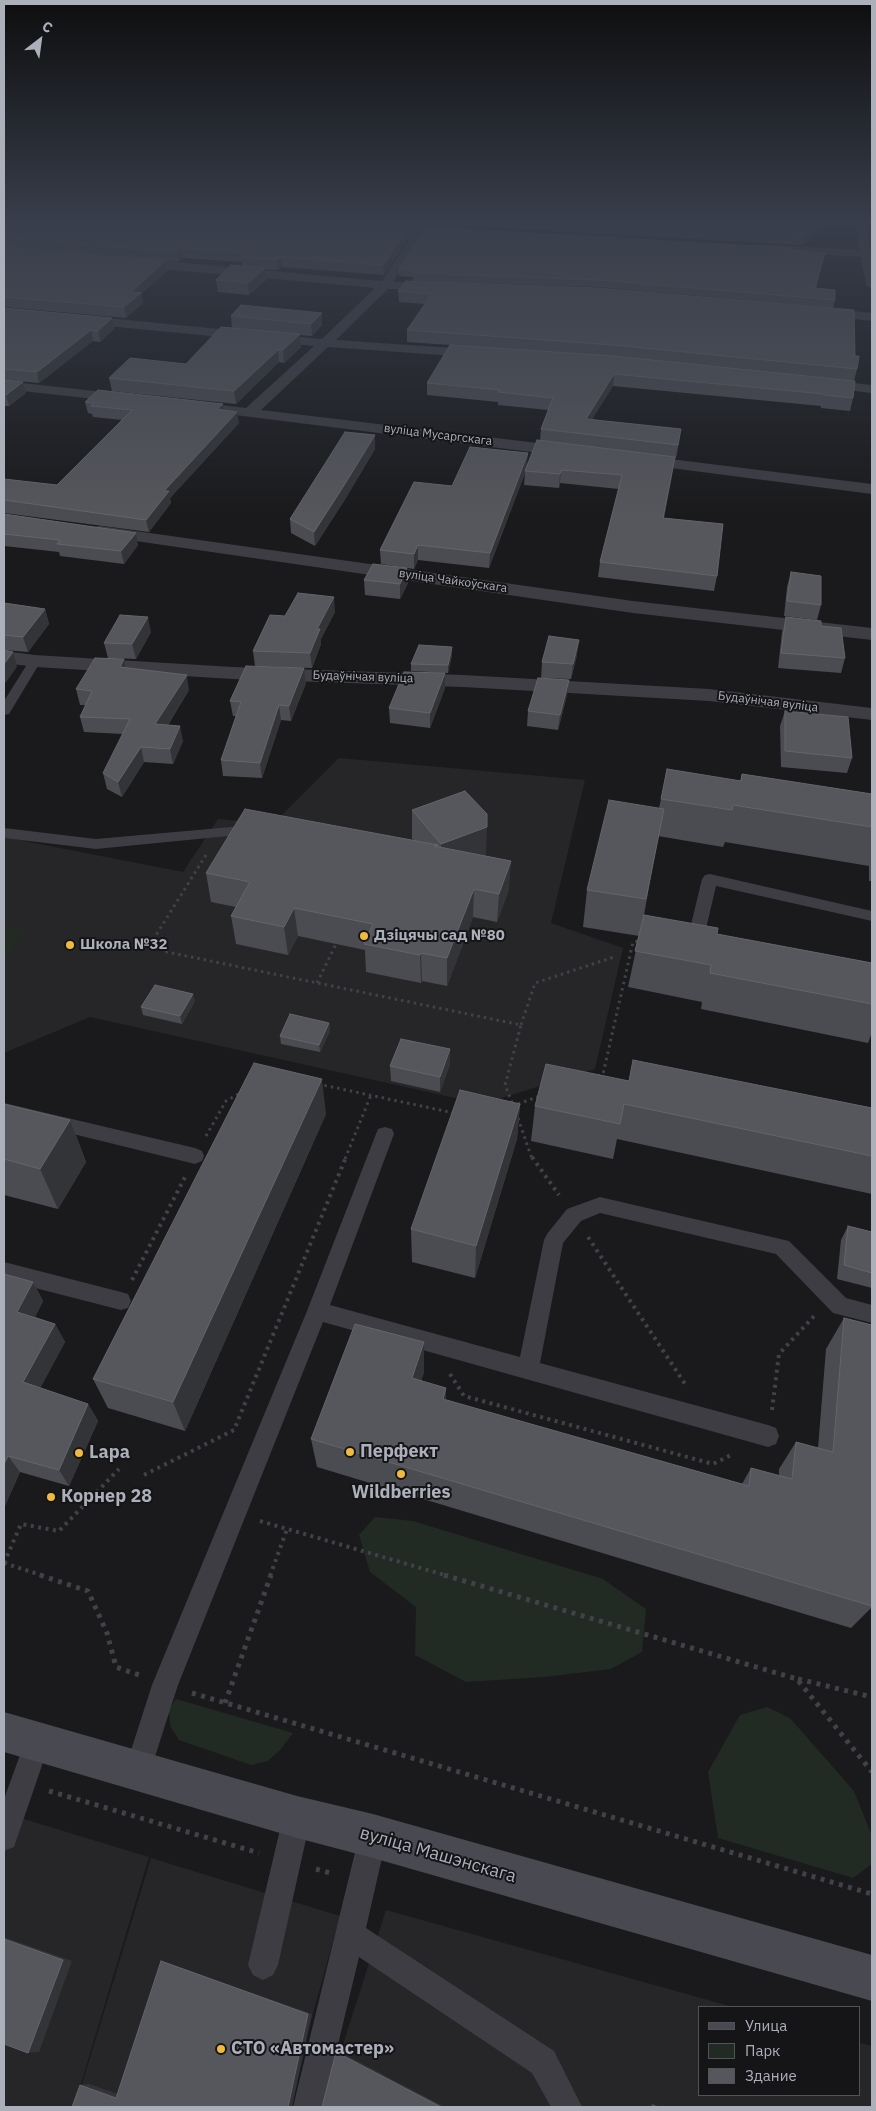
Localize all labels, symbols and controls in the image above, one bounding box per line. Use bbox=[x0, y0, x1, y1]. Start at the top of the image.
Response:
north arrow bbox=[15, 15, 65, 65]
text: С bbox=[39, 17, 56, 37]
street label: вуліца Мусаргскага bbox=[383, 421, 493, 449]
street label: вуліца Чайкоўскага bbox=[398, 566, 508, 596]
street label: Будаўнічая вуліца bbox=[312, 668, 414, 686]
street label: Будаўнічая вуліца bbox=[717, 689, 819, 715]
place label: Дзіцячы сад №80 bbox=[374, 927, 505, 945]
marker: Дзіцячы сад №80 bbox=[358, 930, 370, 942]
place label: Школа №32 bbox=[80, 936, 168, 954]
marker: Школа №32 bbox=[64, 939, 76, 951]
place label: Перфект bbox=[360, 1441, 438, 1463]
place label: Lapa bbox=[89, 1442, 130, 1464]
marker: Перфект bbox=[344, 1446, 356, 1458]
marker: Lapa bbox=[73, 1447, 85, 1459]
marker: Wildberries bbox=[395, 1468, 407, 1480]
place label: Wildberries bbox=[352, 1482, 450, 1504]
place label: Корнер 28 bbox=[61, 1486, 152, 1508]
marker: Корнер 28 bbox=[45, 1491, 57, 1503]
street label: вуліца Машэнскага bbox=[357, 1822, 519, 1888]
legend bbox=[698, 2006, 861, 2096]
text: Улица bbox=[745, 2016, 787, 2035]
place label: СТО «Автомастер» bbox=[231, 2038, 394, 2060]
text: Парк bbox=[745, 2041, 780, 2060]
marker: СТО «Автомастер» bbox=[215, 2043, 227, 2055]
text: Здание bbox=[745, 2066, 797, 2085]

